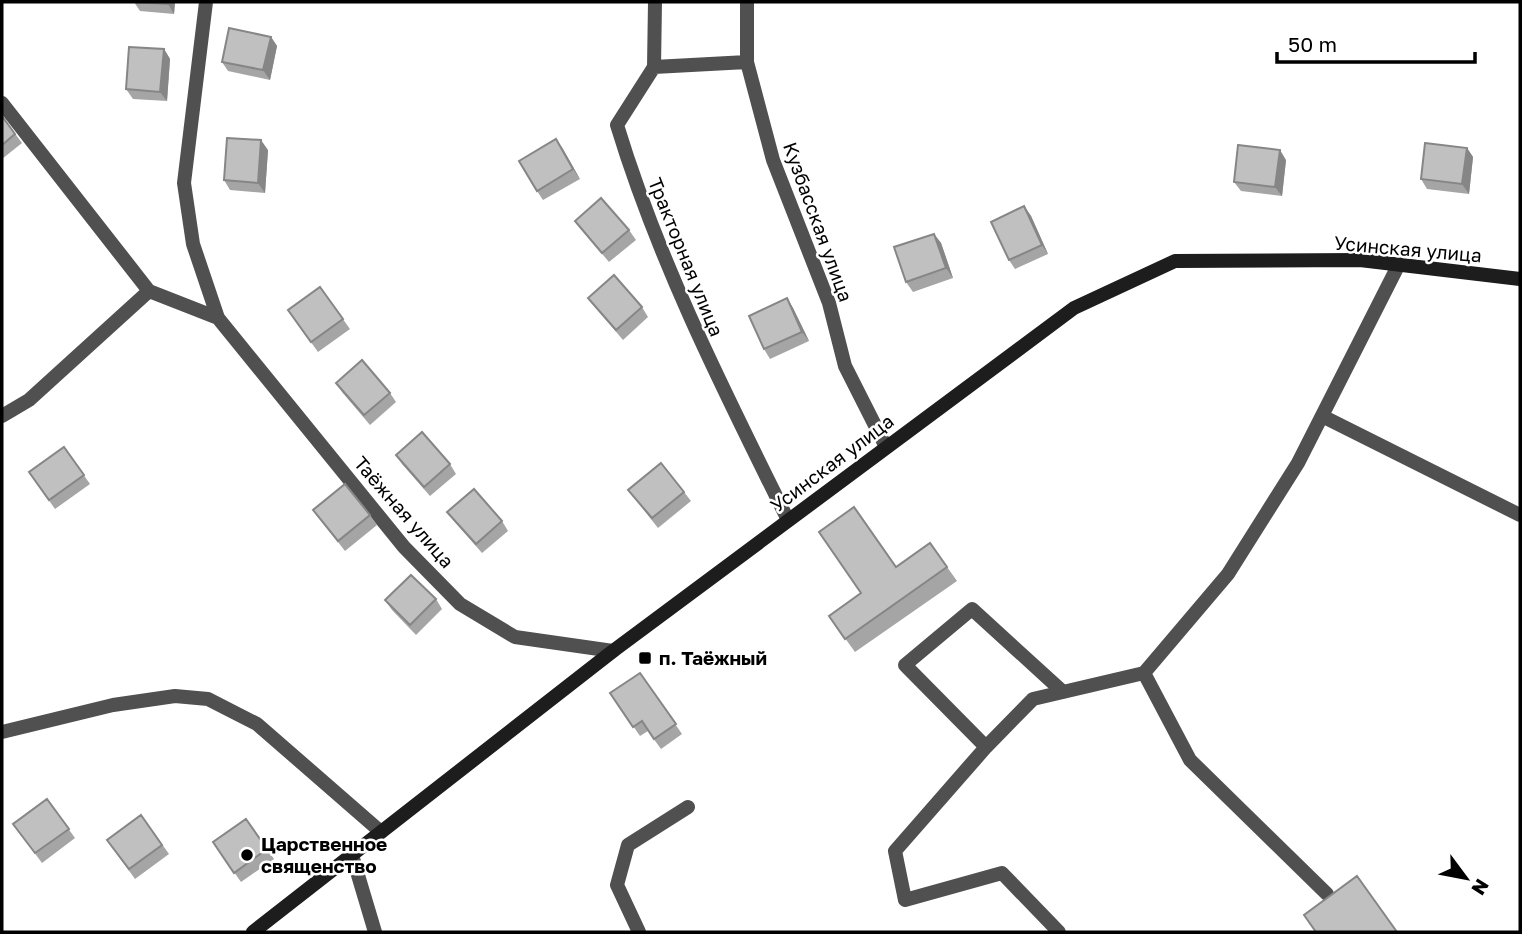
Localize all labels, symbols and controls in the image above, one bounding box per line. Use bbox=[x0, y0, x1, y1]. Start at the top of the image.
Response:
scale bar bbox=[1277, 21, 1475, 65]
text: 50 m bbox=[1288, 31, 1337, 57]
street label: Кузбасская улица bbox=[779, 139, 858, 305]
street label: Тракторная улица bbox=[644, 174, 729, 340]
street label: Усинская улица bbox=[1333, 231, 1483, 266]
street label: Усинская улица bbox=[766, 409, 898, 516]
street label: Таёжная улица bbox=[350, 451, 459, 572]
place label: п. Таёжный bbox=[659, 646, 767, 669]
marker: п. Таёжный bbox=[637, 650, 653, 666]
place label: Царственное священство bbox=[261, 832, 387, 877]
north arrow bbox=[1431, 843, 1501, 913]
marker: Царственное священство bbox=[239, 847, 255, 863]
text: N bbox=[1467, 875, 1494, 899]

